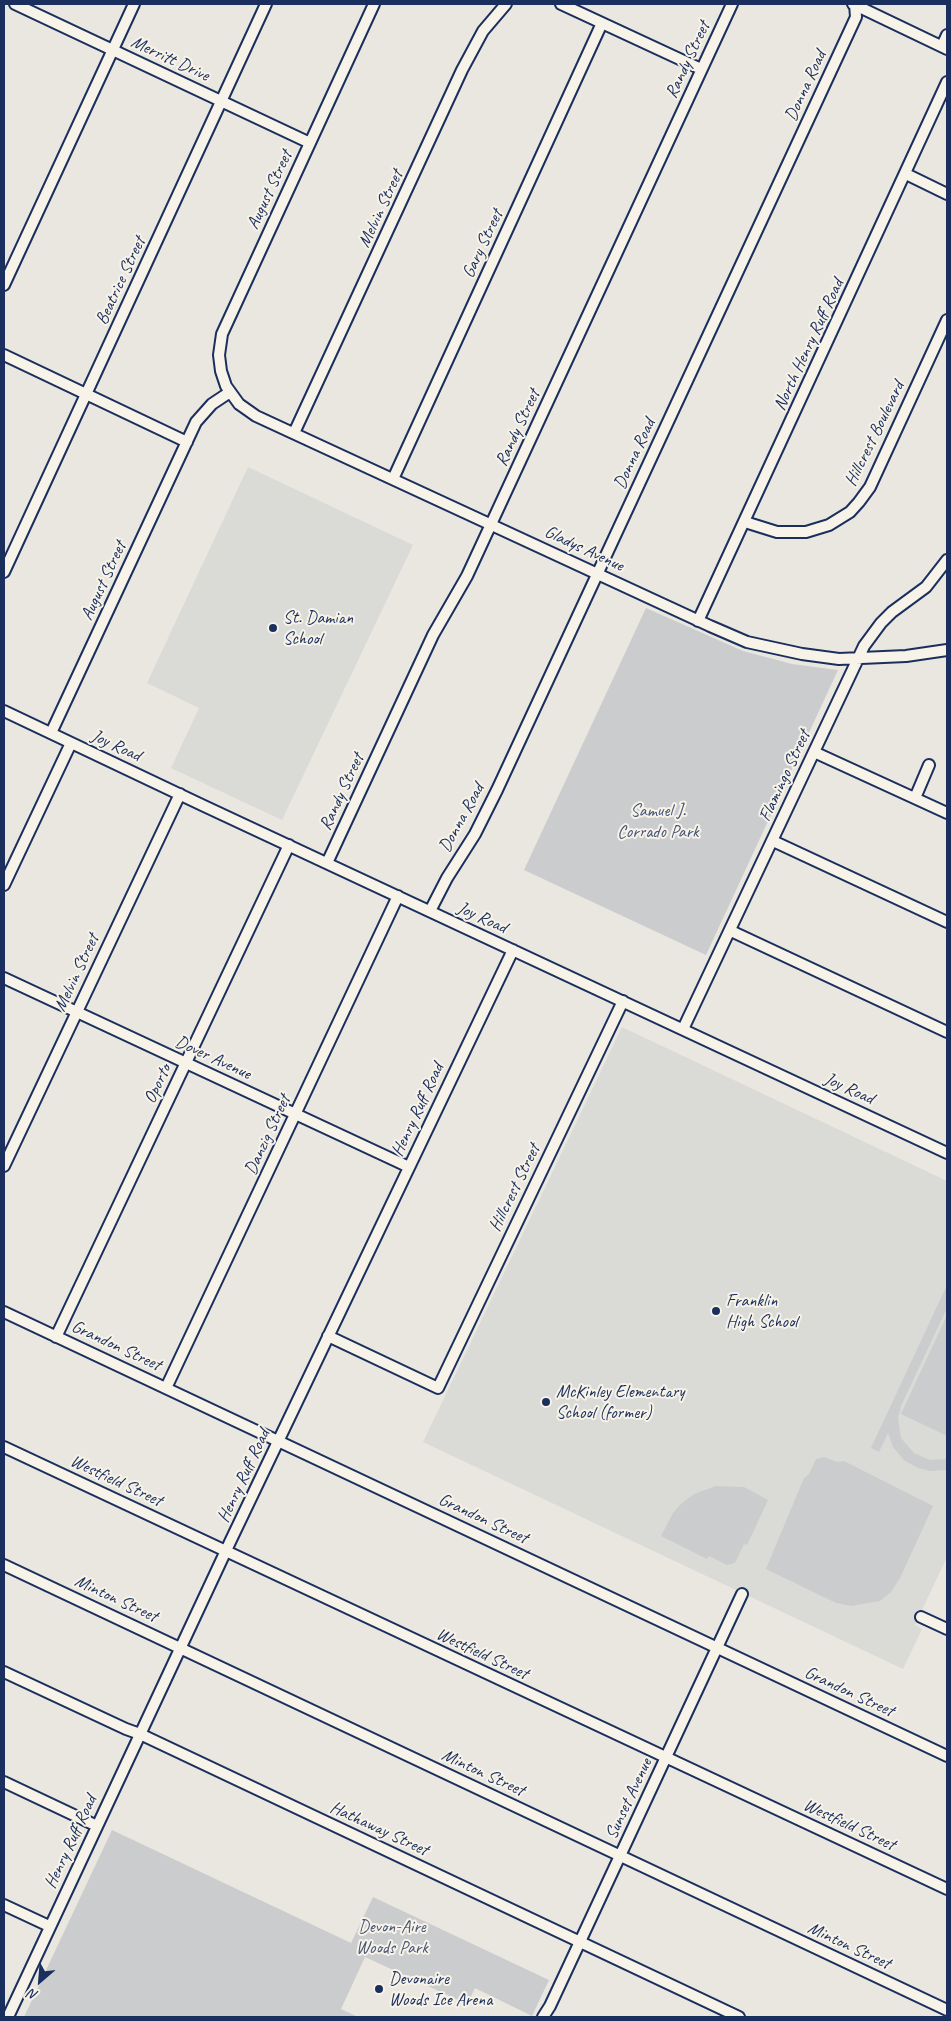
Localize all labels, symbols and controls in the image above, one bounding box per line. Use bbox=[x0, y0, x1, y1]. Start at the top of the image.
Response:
street label: Randy Street bbox=[661, 18, 715, 102]
street label: Merritt Drive bbox=[127, 32, 213, 86]
street label: Donna Road bbox=[780, 48, 832, 124]
street label: August Street bbox=[242, 147, 298, 233]
street label: Melvin Street bbox=[354, 167, 408, 251]
street label: Gary Street bbox=[458, 206, 508, 282]
street label: Beatrice Street bbox=[91, 234, 151, 328]
street label: North Henry Ruff Road bbox=[769, 276, 849, 414]
street label: Hillcrest Boulevard bbox=[840, 378, 910, 490]
street label: Randy Street bbox=[491, 386, 545, 470]
street label: Donna Road bbox=[609, 416, 661, 492]
street label: Gladys Avenue bbox=[541, 521, 627, 577]
street label: August Street bbox=[76, 538, 132, 624]
place label: St. Damian School bbox=[283, 607, 353, 650]
marker: St. Damian School bbox=[267, 622, 279, 634]
street label: Joy Road bbox=[88, 725, 144, 767]
street label: Flamingo Street bbox=[754, 727, 816, 825]
street label: Randy Street bbox=[315, 750, 369, 834]
street label: Donna Road bbox=[434, 780, 490, 856]
park label: Samuel J. Corrado Park bbox=[617, 800, 699, 842]
street label: Joy Road bbox=[454, 897, 510, 939]
street label: Melvin Street bbox=[50, 931, 104, 1015]
street label: Dover Avenue bbox=[172, 1031, 254, 1085]
street label: Henry Ruff Road bbox=[387, 1060, 449, 1160]
street label: Oporto bbox=[140, 1061, 176, 1107]
street label: Joy Road bbox=[821, 1068, 877, 1110]
street label: Danzig Street bbox=[240, 1092, 296, 1178]
street label: Hillcrest Street bbox=[485, 1141, 545, 1235]
place label: Franklin High School bbox=[726, 1290, 797, 1332]
marker: Franklin High School bbox=[710, 1305, 722, 1317]
street label: Grandon Street bbox=[68, 1316, 164, 1376]
place label: McKinley Elementary School (former) bbox=[556, 1381, 684, 1424]
marker: McKinley Elementary School (former) bbox=[540, 1396, 552, 1408]
street label: Henry Ruff Road bbox=[213, 1426, 275, 1526]
street label: Westfield Street bbox=[67, 1450, 165, 1512]
street label: Grandon Street bbox=[435, 1489, 531, 1549]
street label: Minton Street bbox=[71, 1570, 161, 1628]
street label: Westfield Street bbox=[433, 1623, 531, 1685]
street label: Grandon Street bbox=[801, 1662, 897, 1722]
street label: Minton Street bbox=[438, 1744, 528, 1802]
street label: Sunset Avenue bbox=[601, 1755, 657, 1843]
street label: Henry Ruff Road bbox=[40, 1792, 102, 1892]
street label: Westfield Street bbox=[800, 1794, 898, 1856]
street label: Hathaway Street bbox=[327, 1797, 431, 1861]
park label: Devon-Aire Woods Park bbox=[356, 1916, 428, 1958]
street label: Minton Street bbox=[804, 1917, 894, 1975]
north arrow bbox=[15, 1956, 65, 2006]
place label: Devonaire Woods Ice Arena bbox=[389, 1968, 492, 2010]
marker: Devonaire Woods Ice Arena bbox=[373, 1983, 385, 1995]
text: N bbox=[25, 1985, 41, 2004]

